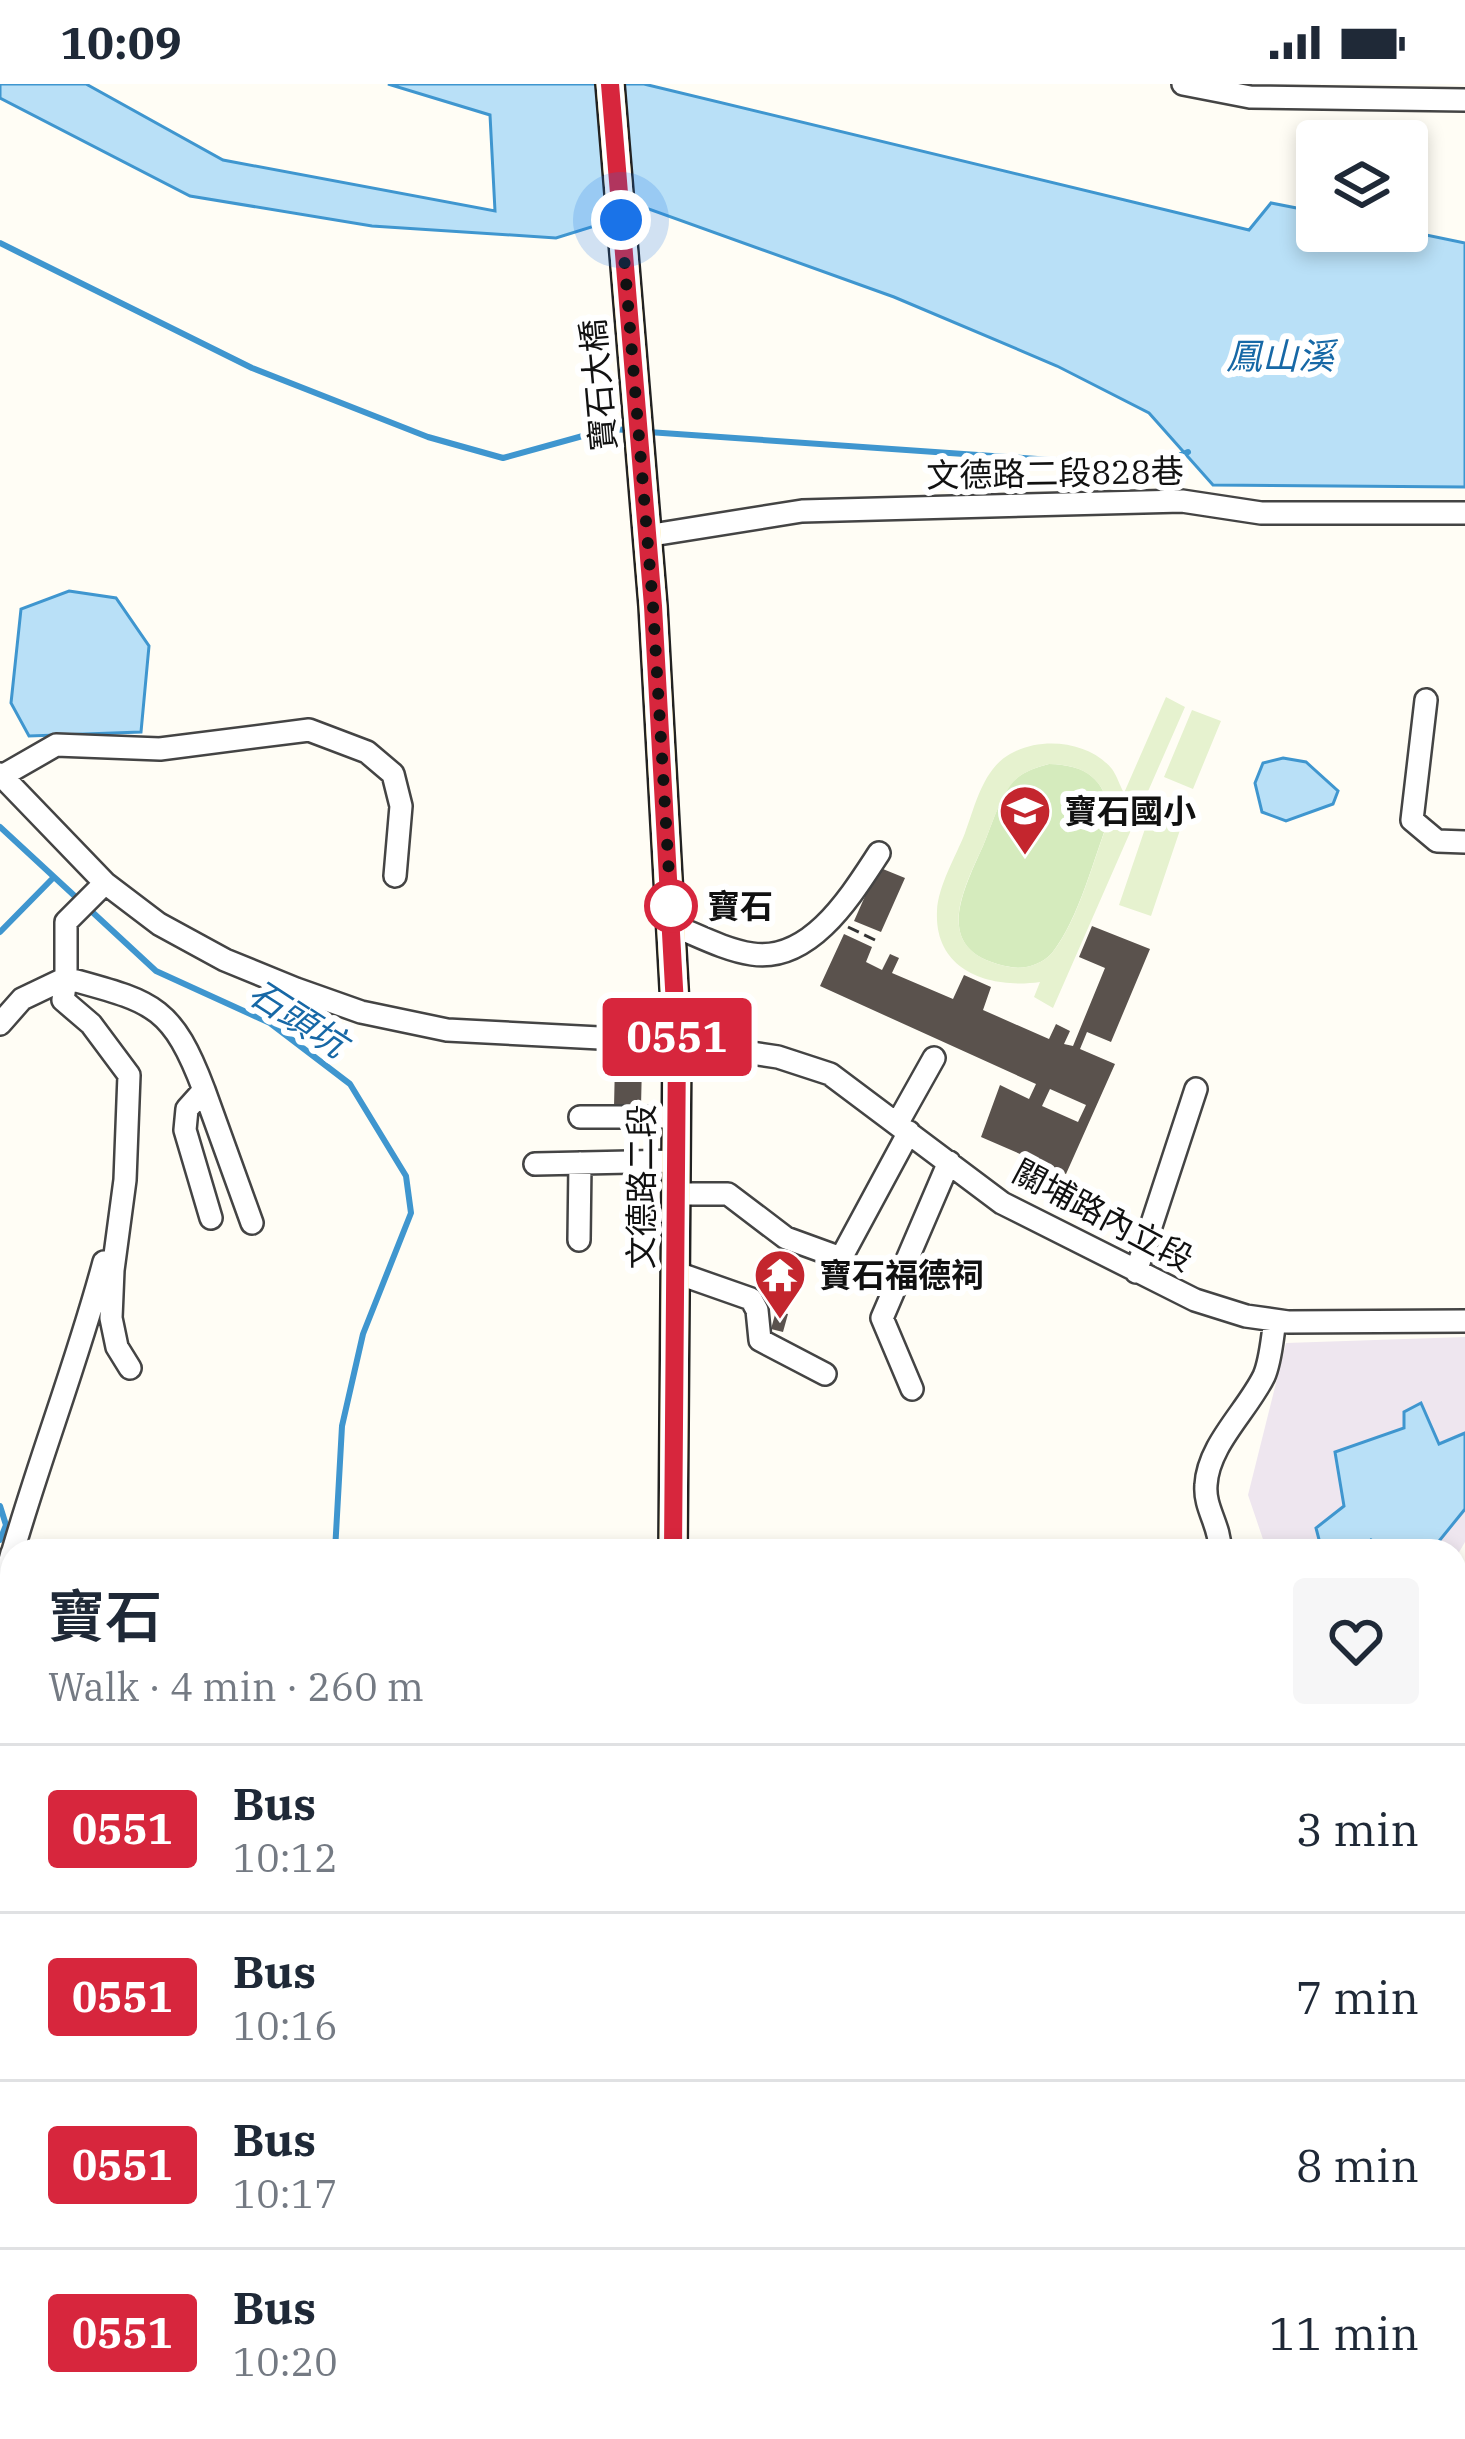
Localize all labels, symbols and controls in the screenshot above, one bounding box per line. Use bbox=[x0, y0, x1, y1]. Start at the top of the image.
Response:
text: 10:09 bbox=[60, 13, 182, 71]
map controls bbox=[1296, 120, 1428, 252]
button: layers bbox=[1296, 120, 1428, 252]
your location bbox=[591, 190, 651, 250]
street label: 寶石大橋 bbox=[570, 317, 625, 453]
water label: 鳳山溪 bbox=[1226, 332, 1339, 379]
street label: 文德路二段828巷 bbox=[926, 449, 1184, 496]
school or university icon: 寶石國小 bbox=[997, 783, 1053, 857]
place label: 寶石國小 bbox=[1064, 789, 1196, 832]
marker: 寶石 bbox=[646, 881, 696, 931]
place label: 寶石 bbox=[707, 884, 773, 927]
water label: 石頭坑 bbox=[240, 968, 361, 1069]
line badge: 0551 bbox=[593, 998, 761, 1076]
text: 0551 bbox=[627, 1009, 727, 1064]
street label: 文德路二段 bbox=[619, 1105, 662, 1270]
street label: 關埔路內立段 bbox=[1006, 1149, 1201, 1280]
temple icon: 寶石福德祠 bbox=[752, 1247, 808, 1321]
place label: 寶石福德祠 bbox=[819, 1253, 984, 1296]
button: heart bbox=[1293, 1578, 1419, 1704]
text: 寶石 bbox=[48, 1579, 162, 1653]
text: Walk · 4 min · 260 m bbox=[48, 1661, 424, 1712]
text: Bus bbox=[233, 1774, 316, 1832]
text: 3 min bbox=[1296, 1800, 1419, 1858]
text: 0551 bbox=[72, 1801, 173, 1856]
text: 10:12 bbox=[233, 1832, 338, 1883]
text: Bus bbox=[233, 1942, 316, 2000]
text: 7 min bbox=[1296, 1968, 1419, 2026]
text: 0551 bbox=[72, 1969, 173, 2024]
text: 10:16 bbox=[233, 2000, 338, 2051]
text: Bus bbox=[233, 2110, 316, 2168]
text: 8 min bbox=[1296, 2136, 1419, 2194]
text: 0551 bbox=[72, 2137, 173, 2192]
text: 10:17 bbox=[233, 2168, 338, 2219]
text: Bus bbox=[233, 2278, 316, 2336]
text: 11 min bbox=[1269, 2304, 1419, 2362]
text: 0551 bbox=[72, 2305, 173, 2360]
text: 10:20 bbox=[233, 2336, 338, 2387]

